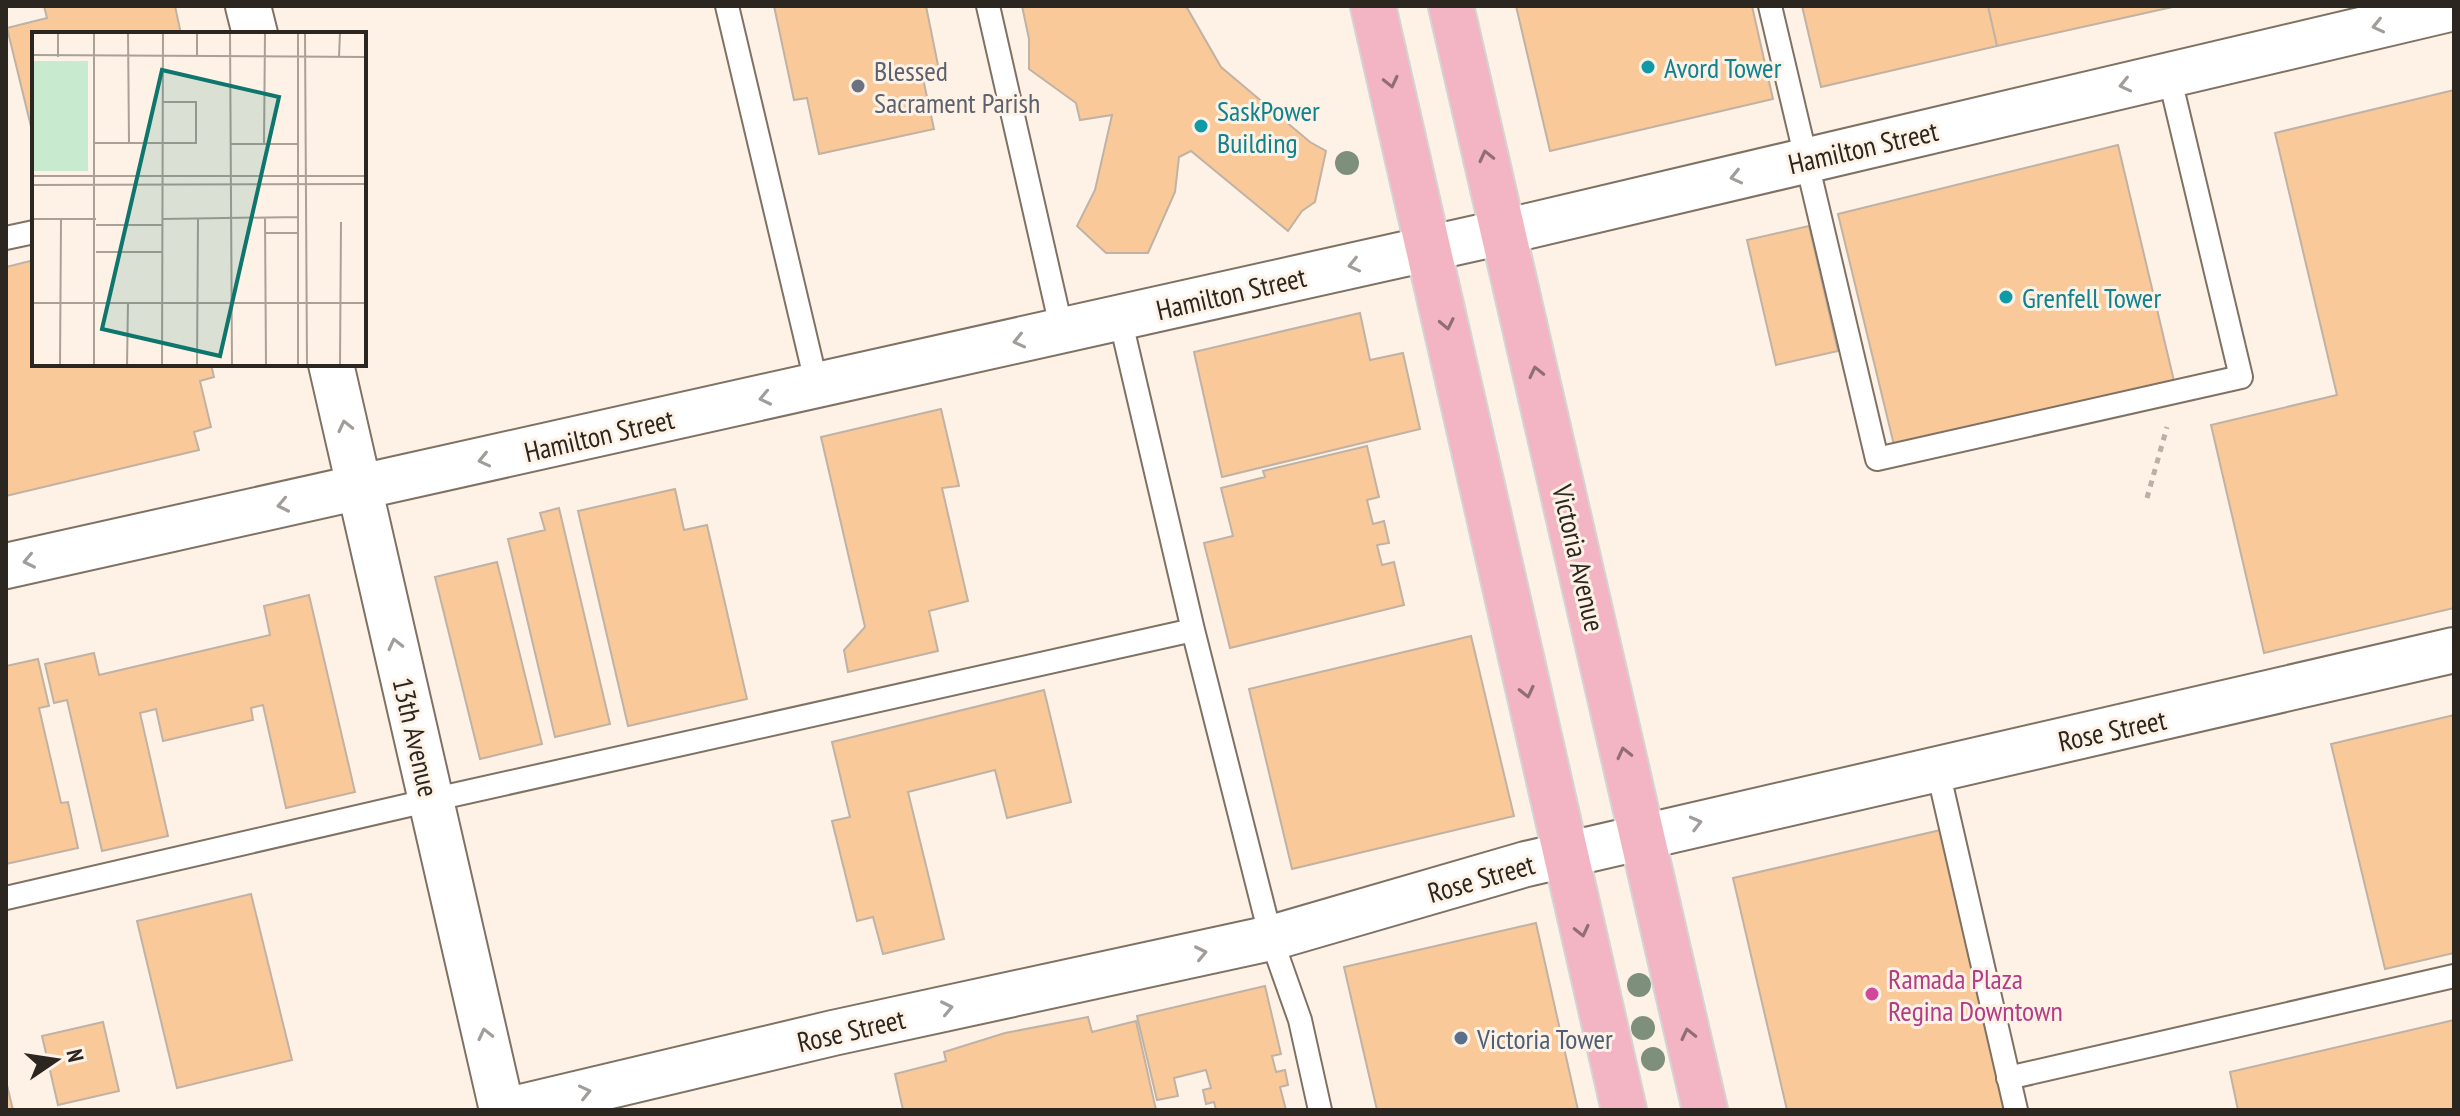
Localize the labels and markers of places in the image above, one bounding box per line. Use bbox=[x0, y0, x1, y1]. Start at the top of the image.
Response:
place label: Avord Tower bbox=[1664, 49, 1782, 86]
place label: Blessed Sacrament Parish bbox=[874, 52, 1040, 121]
marker: Avord Tower bbox=[1639, 58, 1657, 76]
marker: Blessed Sacrament Parish bbox=[849, 77, 867, 95]
place label: SaskPower Building bbox=[1217, 92, 1320, 161]
marker: SaskPower Building bbox=[1192, 117, 1210, 135]
place label: Grenfell Tower bbox=[2022, 279, 2161, 316]
marker: Grenfell Tower bbox=[1997, 288, 2015, 306]
place label: Ramada Plaza Regina Downtown bbox=[1888, 960, 2063, 1029]
marker: Ramada Plaza Regina Downtown bbox=[1863, 985, 1881, 1003]
place label: Victoria Tower bbox=[1476, 1020, 1613, 1057]
marker: Victoria Tower bbox=[1452, 1029, 1470, 1047]

